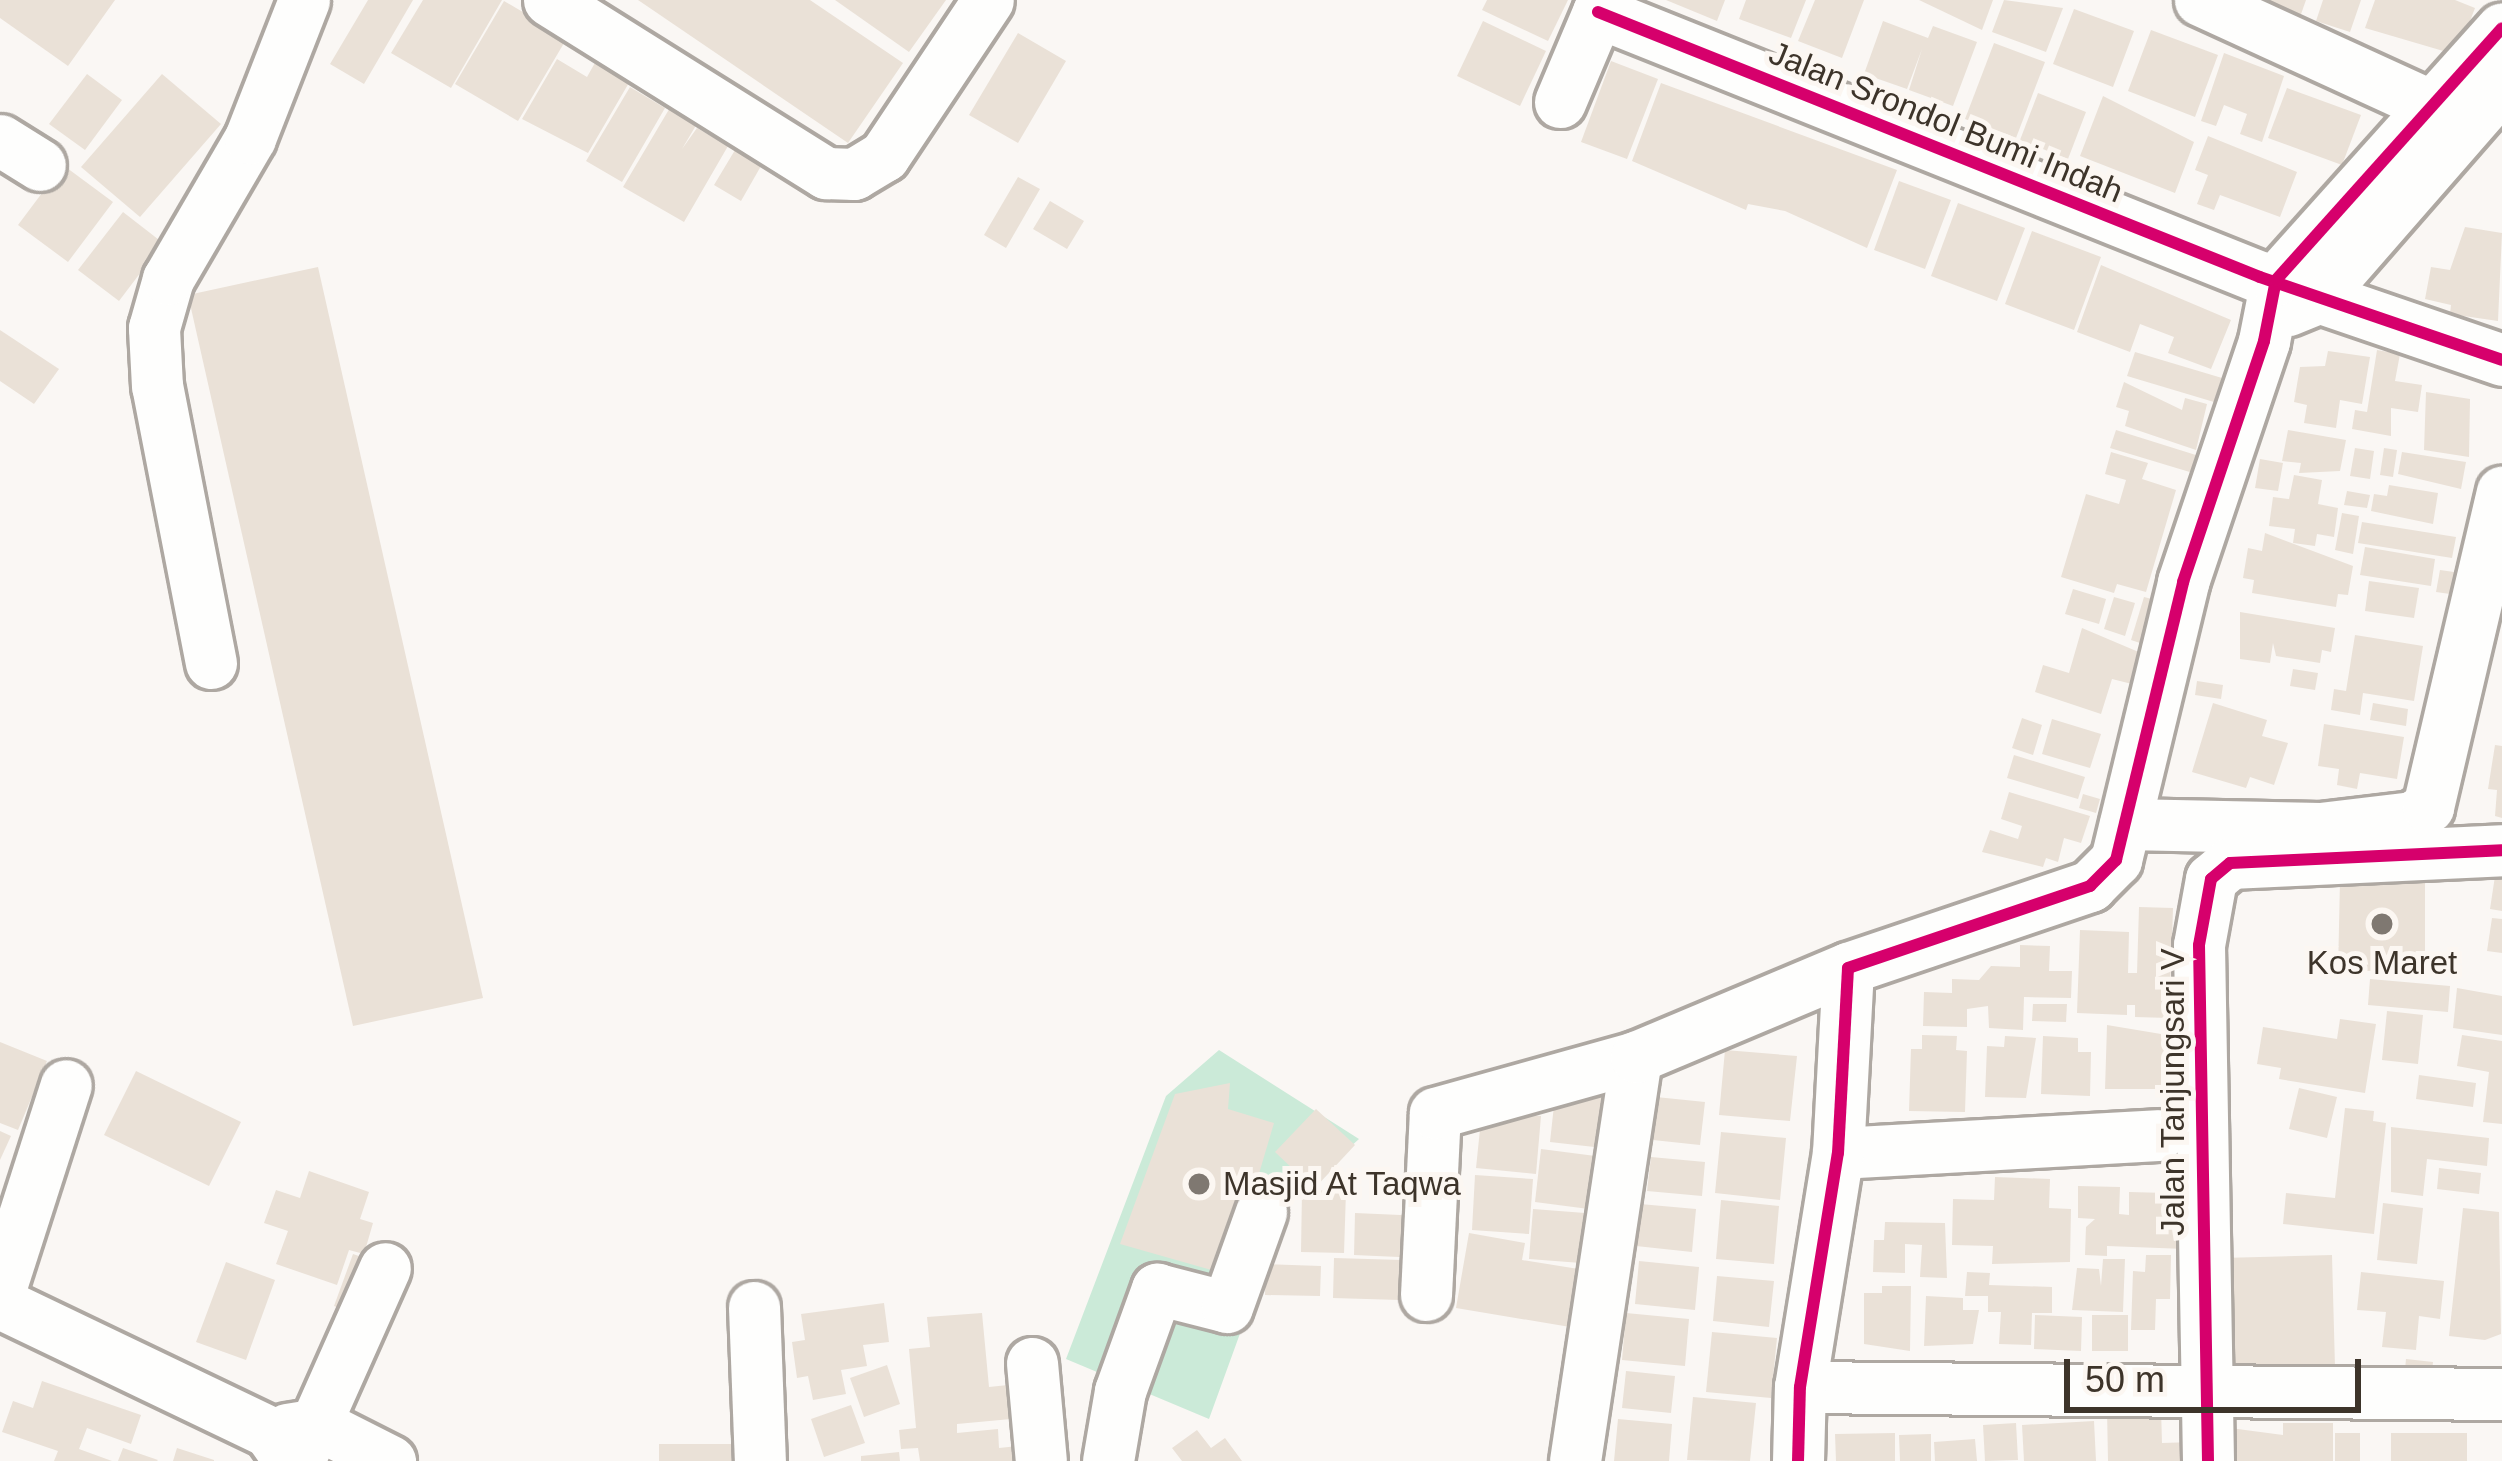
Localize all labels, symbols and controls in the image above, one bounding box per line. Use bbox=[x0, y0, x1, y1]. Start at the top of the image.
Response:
street label: Jalan Srondol Bumi Indah bbox=[1763, 33, 2129, 211]
marker: Kos Maret bbox=[2369, 911, 2395, 937]
place label: Kos Maret bbox=[2307, 943, 2457, 983]
street label: Jalan Tanjungsari V bbox=[2153, 948, 2193, 1236]
place label: Masjid At Taqwa bbox=[1223, 1164, 1463, 1204]
marker: Masjid At Taqwa bbox=[1186, 1171, 1212, 1197]
scale bar bbox=[2070, 1335, 2367, 1409]
text: 50 m bbox=[2085, 1359, 2165, 1400]

